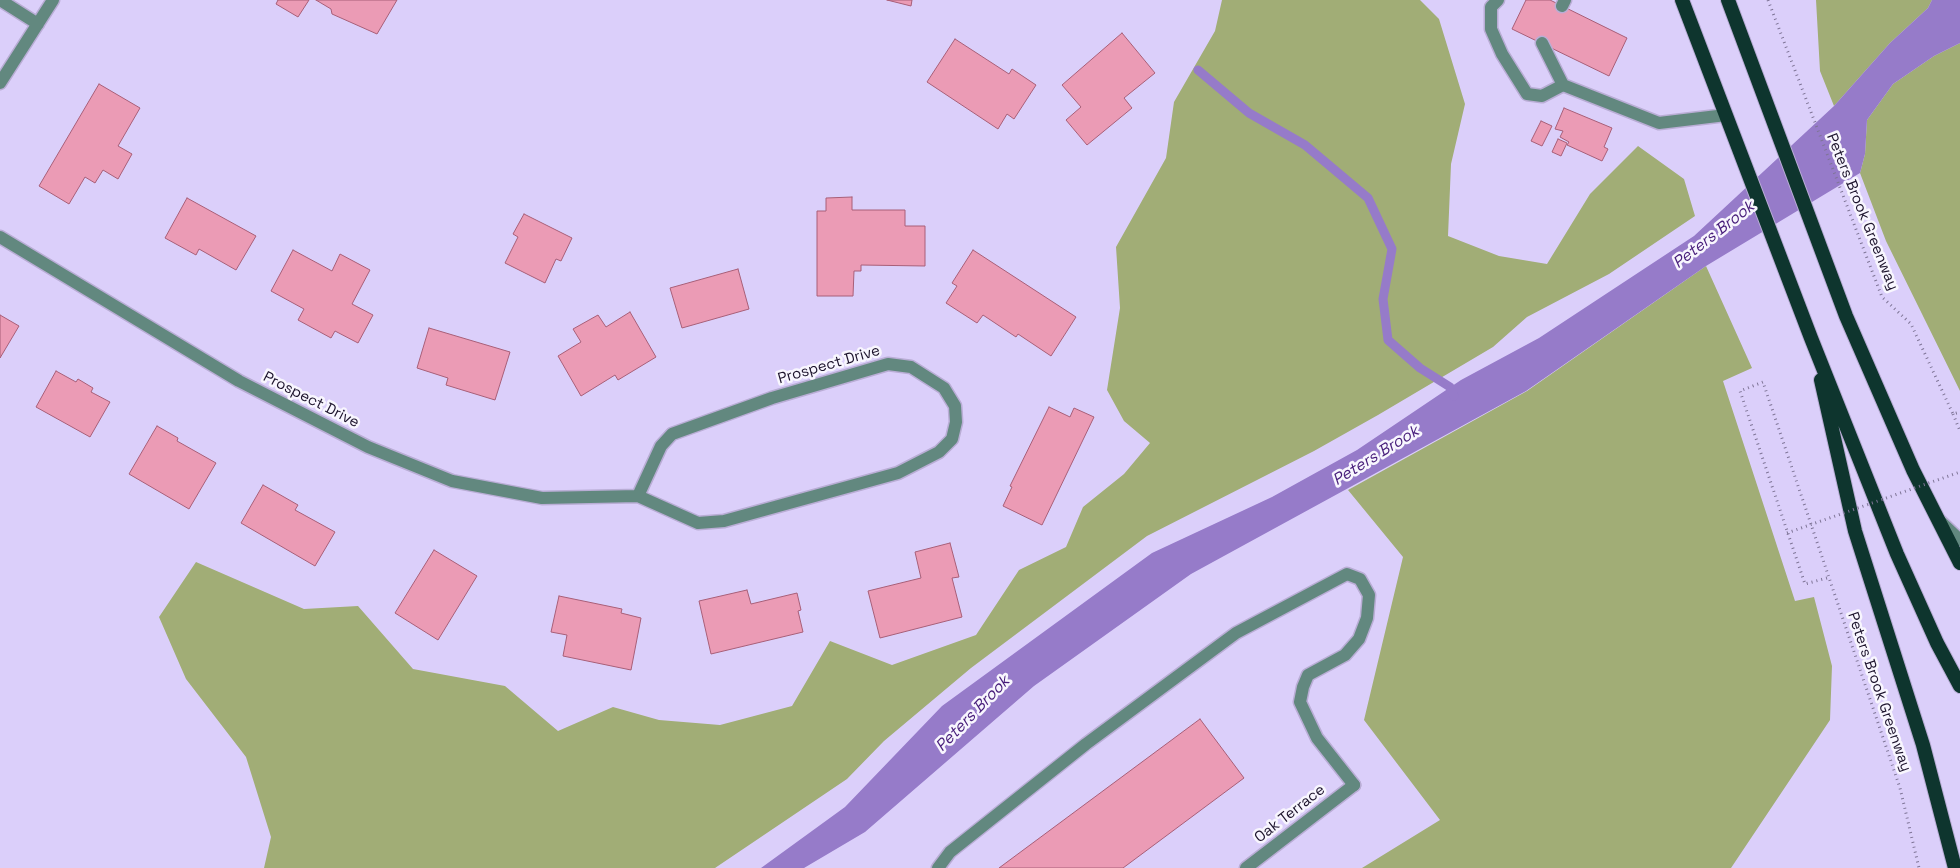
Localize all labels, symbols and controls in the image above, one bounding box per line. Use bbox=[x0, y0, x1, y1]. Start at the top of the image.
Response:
street label: Peters Brook Greenway bbox=[1822, 131, 1902, 293]
water label: Peters Brook bbox=[1669, 197, 1759, 273]
street label: Prospect Drive bbox=[776, 342, 882, 388]
street label: Prospect Drive bbox=[260, 368, 362, 432]
water label: Peters Brook bbox=[1329, 422, 1423, 490]
street label: Peters Brook Greenway bbox=[1843, 610, 1915, 774]
water label: Peters Brook bbox=[932, 672, 1014, 756]
street label: Oak Terrace bbox=[1251, 781, 1329, 847]

